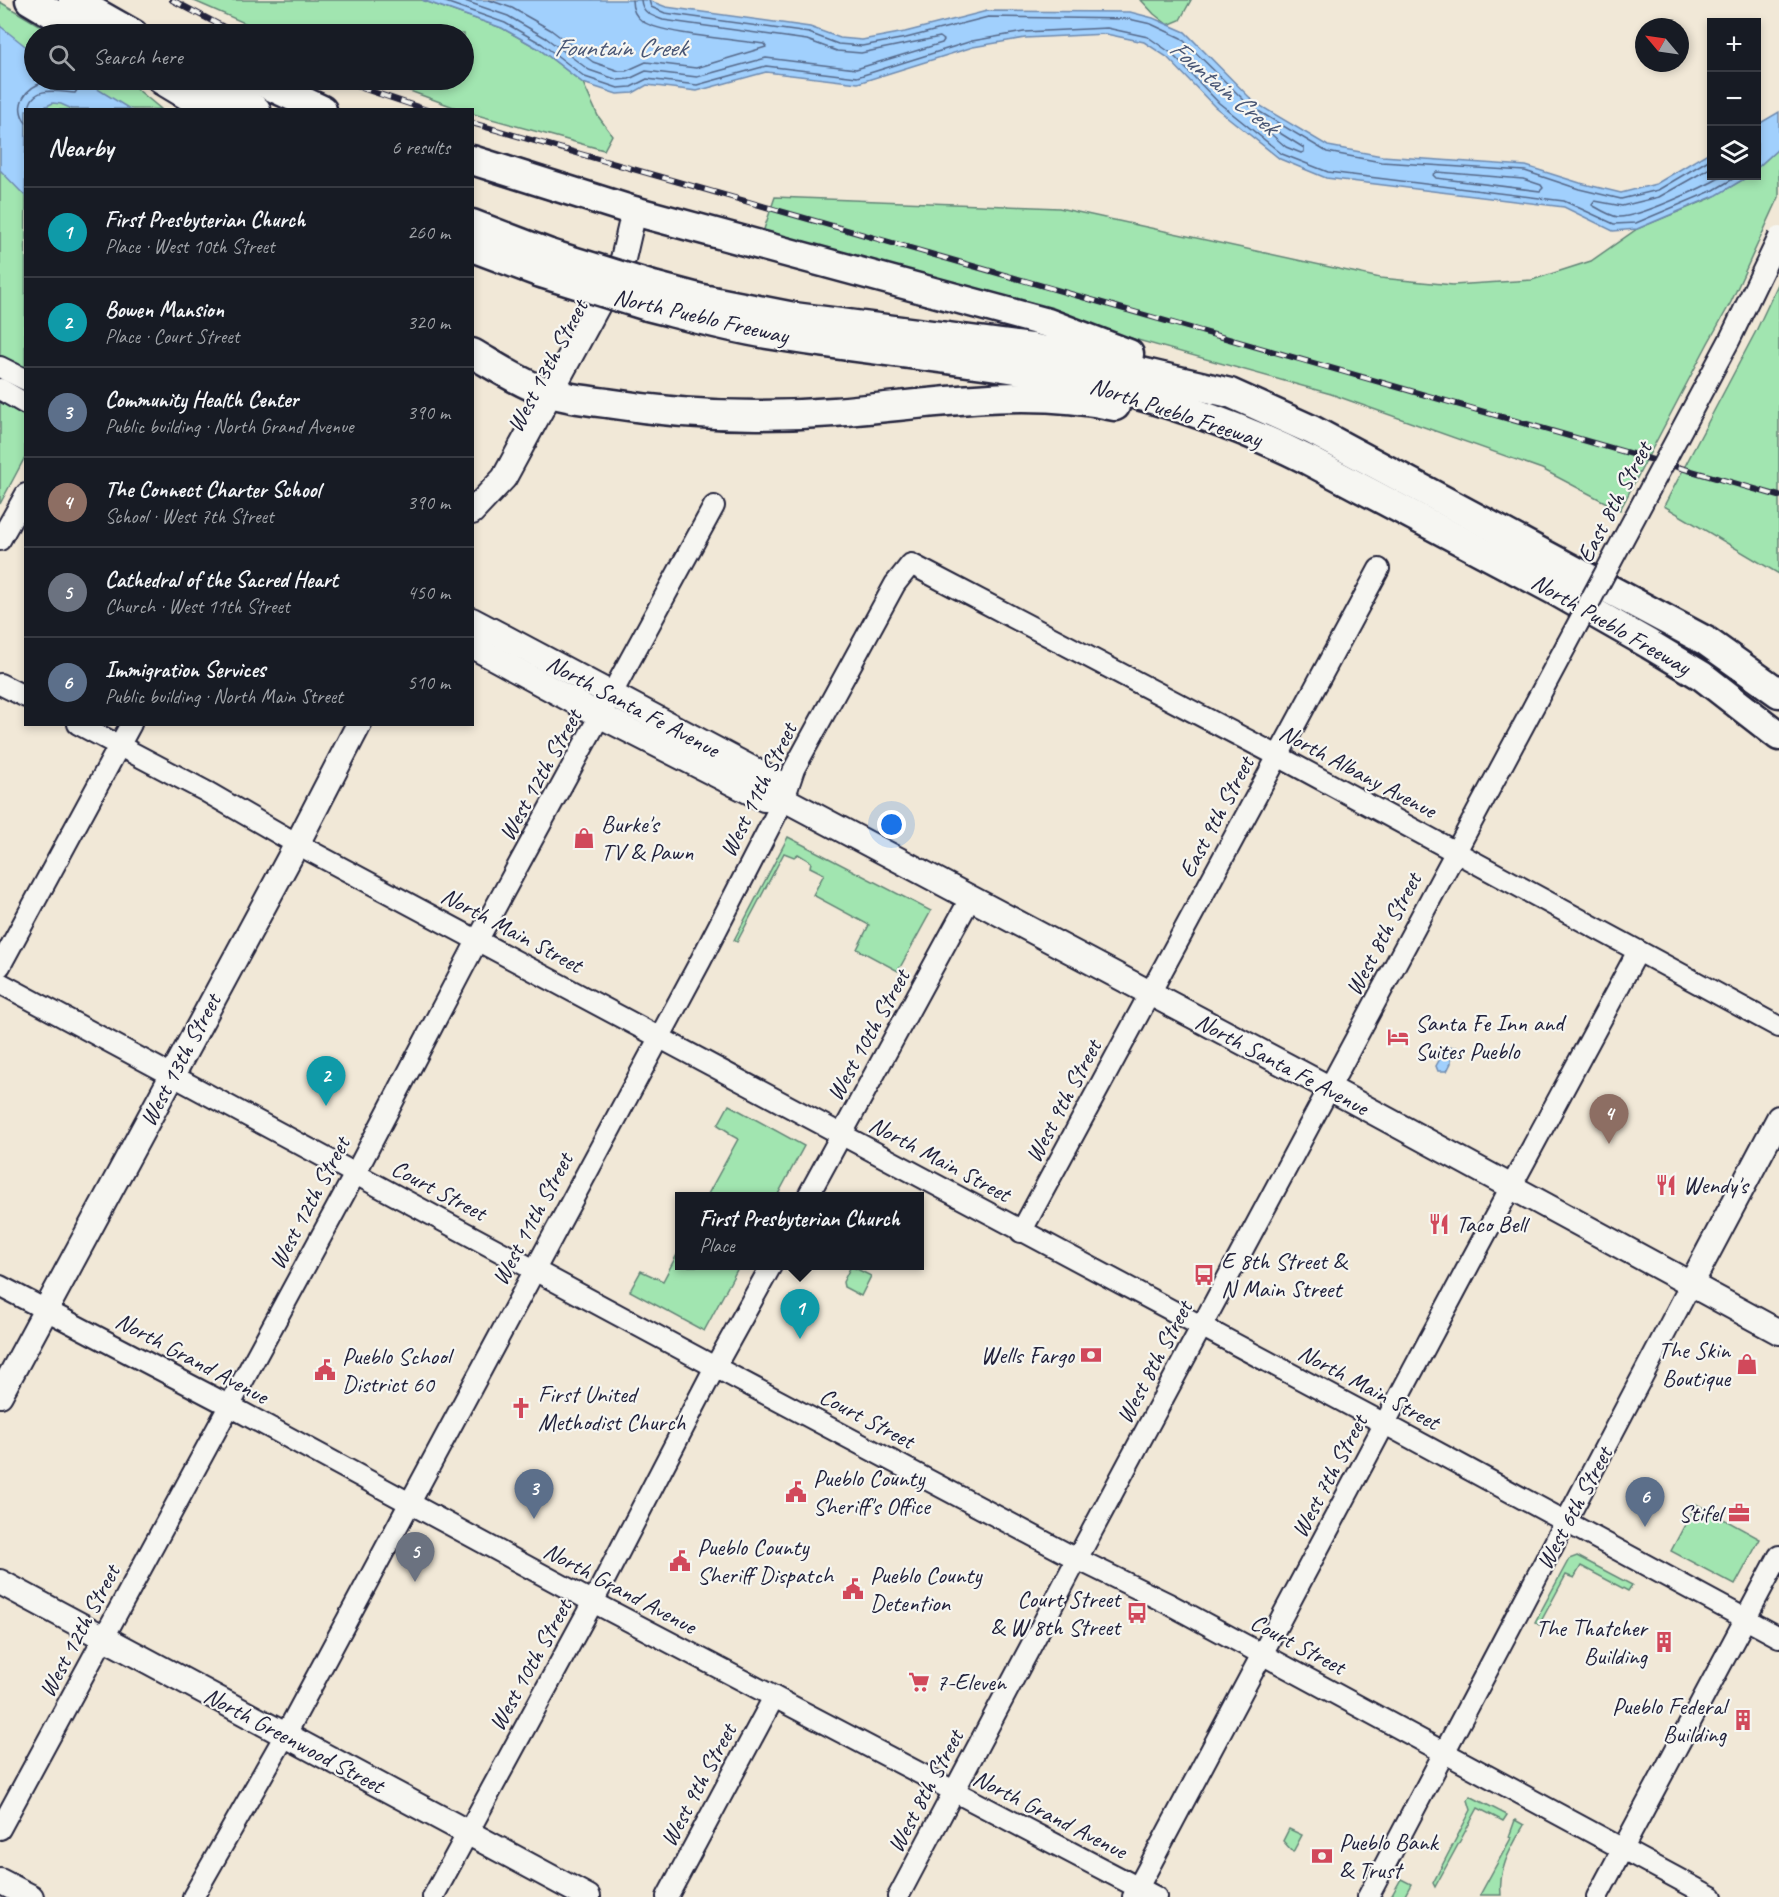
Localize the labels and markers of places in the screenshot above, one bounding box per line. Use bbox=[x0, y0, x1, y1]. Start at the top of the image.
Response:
place label: Burke's TV & Pawn bbox=[601, 809, 693, 867]
shop icon: Burke's TV & Pawn bbox=[572, 826, 596, 850]
place label: Santa Fe Inn and Suites Pueblo bbox=[1415, 1008, 1567, 1066]
hotel icon: Santa Fe Inn and Suites Pueblo bbox=[1386, 1025, 1410, 1049]
pin: 2 bbox=[306, 1056, 346, 1106]
pin: 4 bbox=[1590, 1094, 1628, 1144]
place label: Wendy's bbox=[1683, 1170, 1751, 1200]
restaurant icon: Wendy's bbox=[1654, 1173, 1678, 1197]
place label: Taco Bell bbox=[1456, 1209, 1530, 1239]
restaurant icon: Taco Bell bbox=[1427, 1212, 1451, 1236]
place label: E 8th Street & N Main Street bbox=[1221, 1246, 1349, 1304]
bus stop icon: E 8th Street & N Main Street bbox=[1192, 1263, 1216, 1287]
pin: 1 bbox=[780, 1290, 820, 1339]
place label: The Skin Boutique bbox=[1658, 1335, 1732, 1393]
place label: Wells Fargo bbox=[981, 1340, 1076, 1370]
place label: Pueblo School District 60 bbox=[342, 1341, 455, 1399]
bank icon: Wells Fargo bbox=[1079, 1343, 1103, 1367]
shop icon: The Skin Boutique bbox=[1735, 1352, 1759, 1376]
public building icon: Pueblo School District 60 bbox=[313, 1358, 337, 1382]
place label: First United Methodist Church bbox=[538, 1379, 686, 1437]
church icon: First United Methodist Church bbox=[509, 1396, 533, 1420]
place label: Pueblo County Sheriff's Office bbox=[813, 1463, 932, 1521]
pin: 3 bbox=[514, 1470, 554, 1519]
pin: 6 bbox=[1626, 1478, 1664, 1527]
public building icon: Pueblo County Sheriff's Office bbox=[784, 1480, 808, 1504]
place label: Stifel bbox=[1678, 1498, 1726, 1528]
office icon: Stifel bbox=[1727, 1501, 1751, 1525]
pin: 5 bbox=[396, 1532, 434, 1582]
place label: Pueblo County Sheriff Dispatch bbox=[697, 1532, 835, 1590]
public building icon: Pueblo County Sheriff Dispatch bbox=[668, 1549, 692, 1573]
place label: Pueblo County Detention bbox=[870, 1560, 983, 1618]
public building icon: Pueblo County Detention bbox=[841, 1577, 865, 1601]
place label: Court Street & W 8th Street bbox=[990, 1584, 1122, 1642]
bus stop icon: Court Street & W 8th Street bbox=[1125, 1601, 1149, 1625]
place label: The Thatcher Building bbox=[1535, 1613, 1649, 1671]
building icon: The Thatcher Building bbox=[1652, 1630, 1676, 1654]
place label: 7-Eleven bbox=[936, 1667, 1007, 1697]
supermarket icon: 7-Eleven bbox=[907, 1670, 931, 1694]
place label: Pueblo Federal Building bbox=[1612, 1691, 1730, 1749]
building icon: Pueblo Federal Building bbox=[1731, 1708, 1755, 1732]
place label: Pueblo Bank & Trust bbox=[1339, 1827, 1440, 1885]
bank icon: Pueblo Bank & Trust bbox=[1310, 1844, 1334, 1868]

